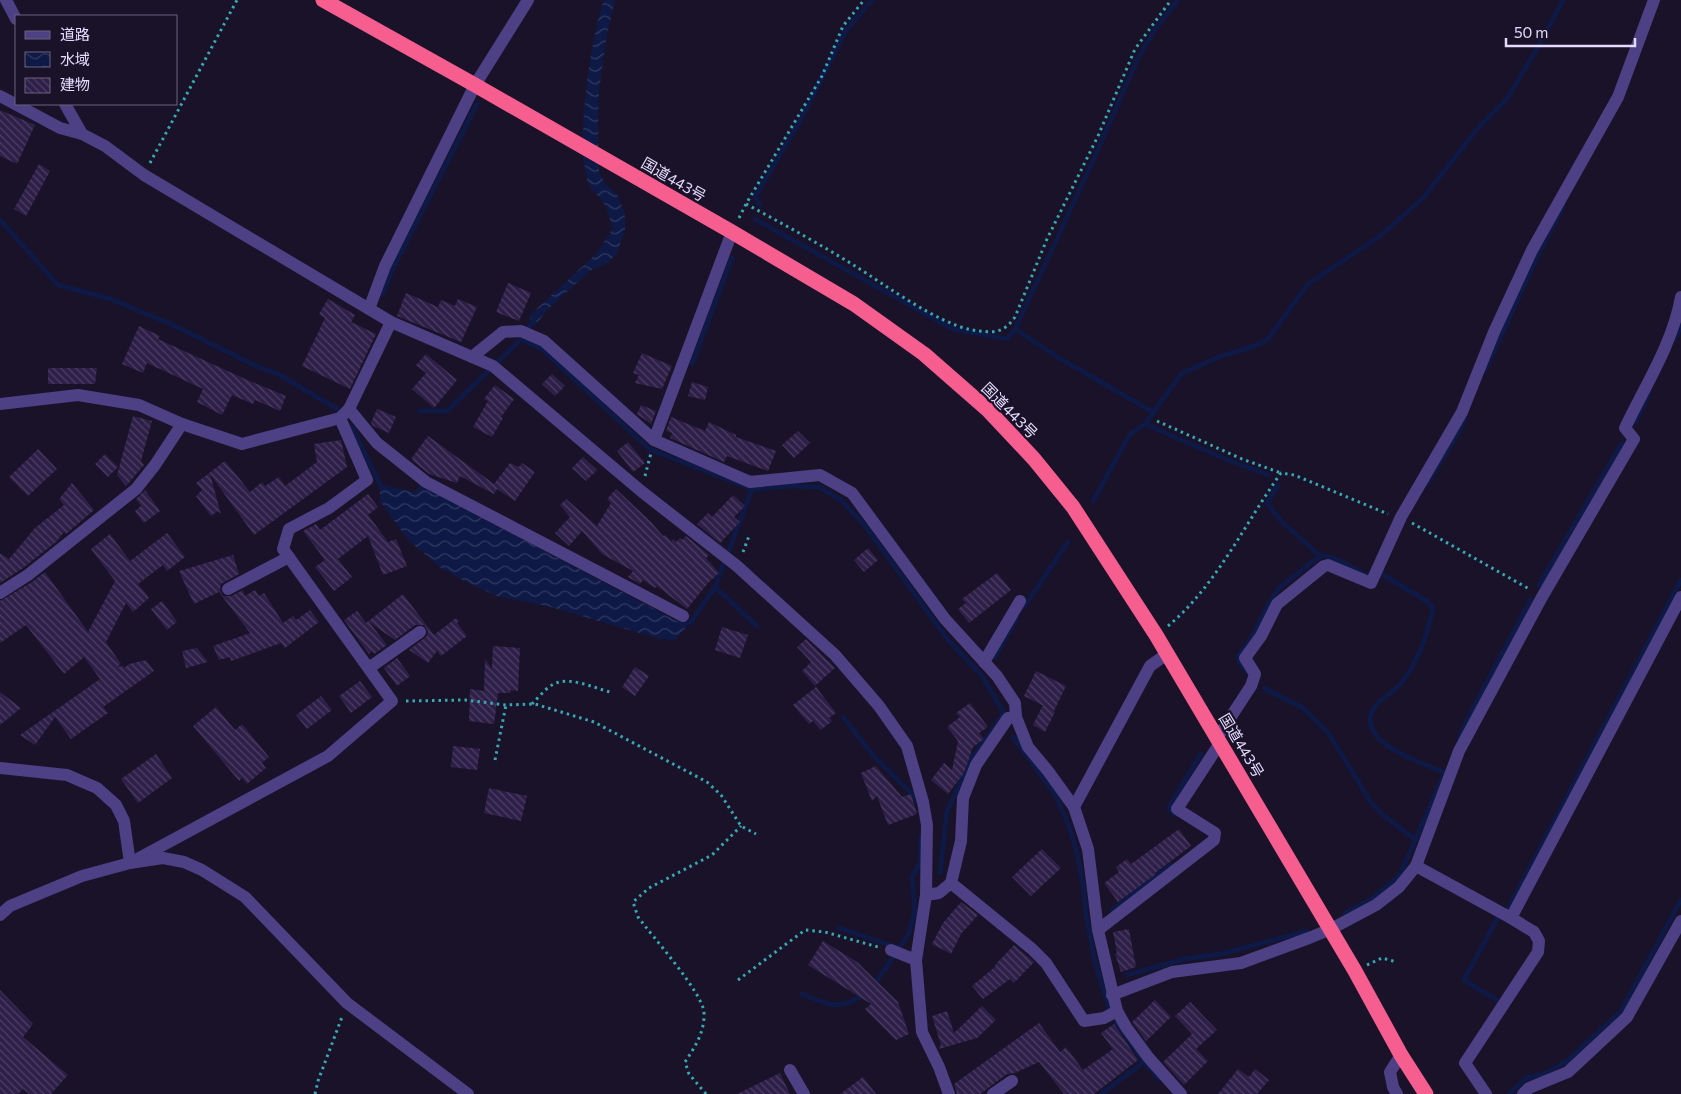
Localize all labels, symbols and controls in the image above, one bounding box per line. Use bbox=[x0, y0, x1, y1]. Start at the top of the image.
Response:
legend bbox=[15, 15, 178, 105]
scale bar bbox=[1506, 15, 1635, 47]
text: 50 m bbox=[1514, 23, 1548, 41]
text: 道路 bbox=[60, 25, 90, 43]
text: 水域 bbox=[60, 50, 90, 68]
text: 建物 bbox=[60, 75, 90, 93]
street label: 国道443号 bbox=[639, 153, 709, 205]
street label: 国道443号 bbox=[978, 378, 1042, 442]
street label: 国道443号 bbox=[1216, 710, 1268, 780]

